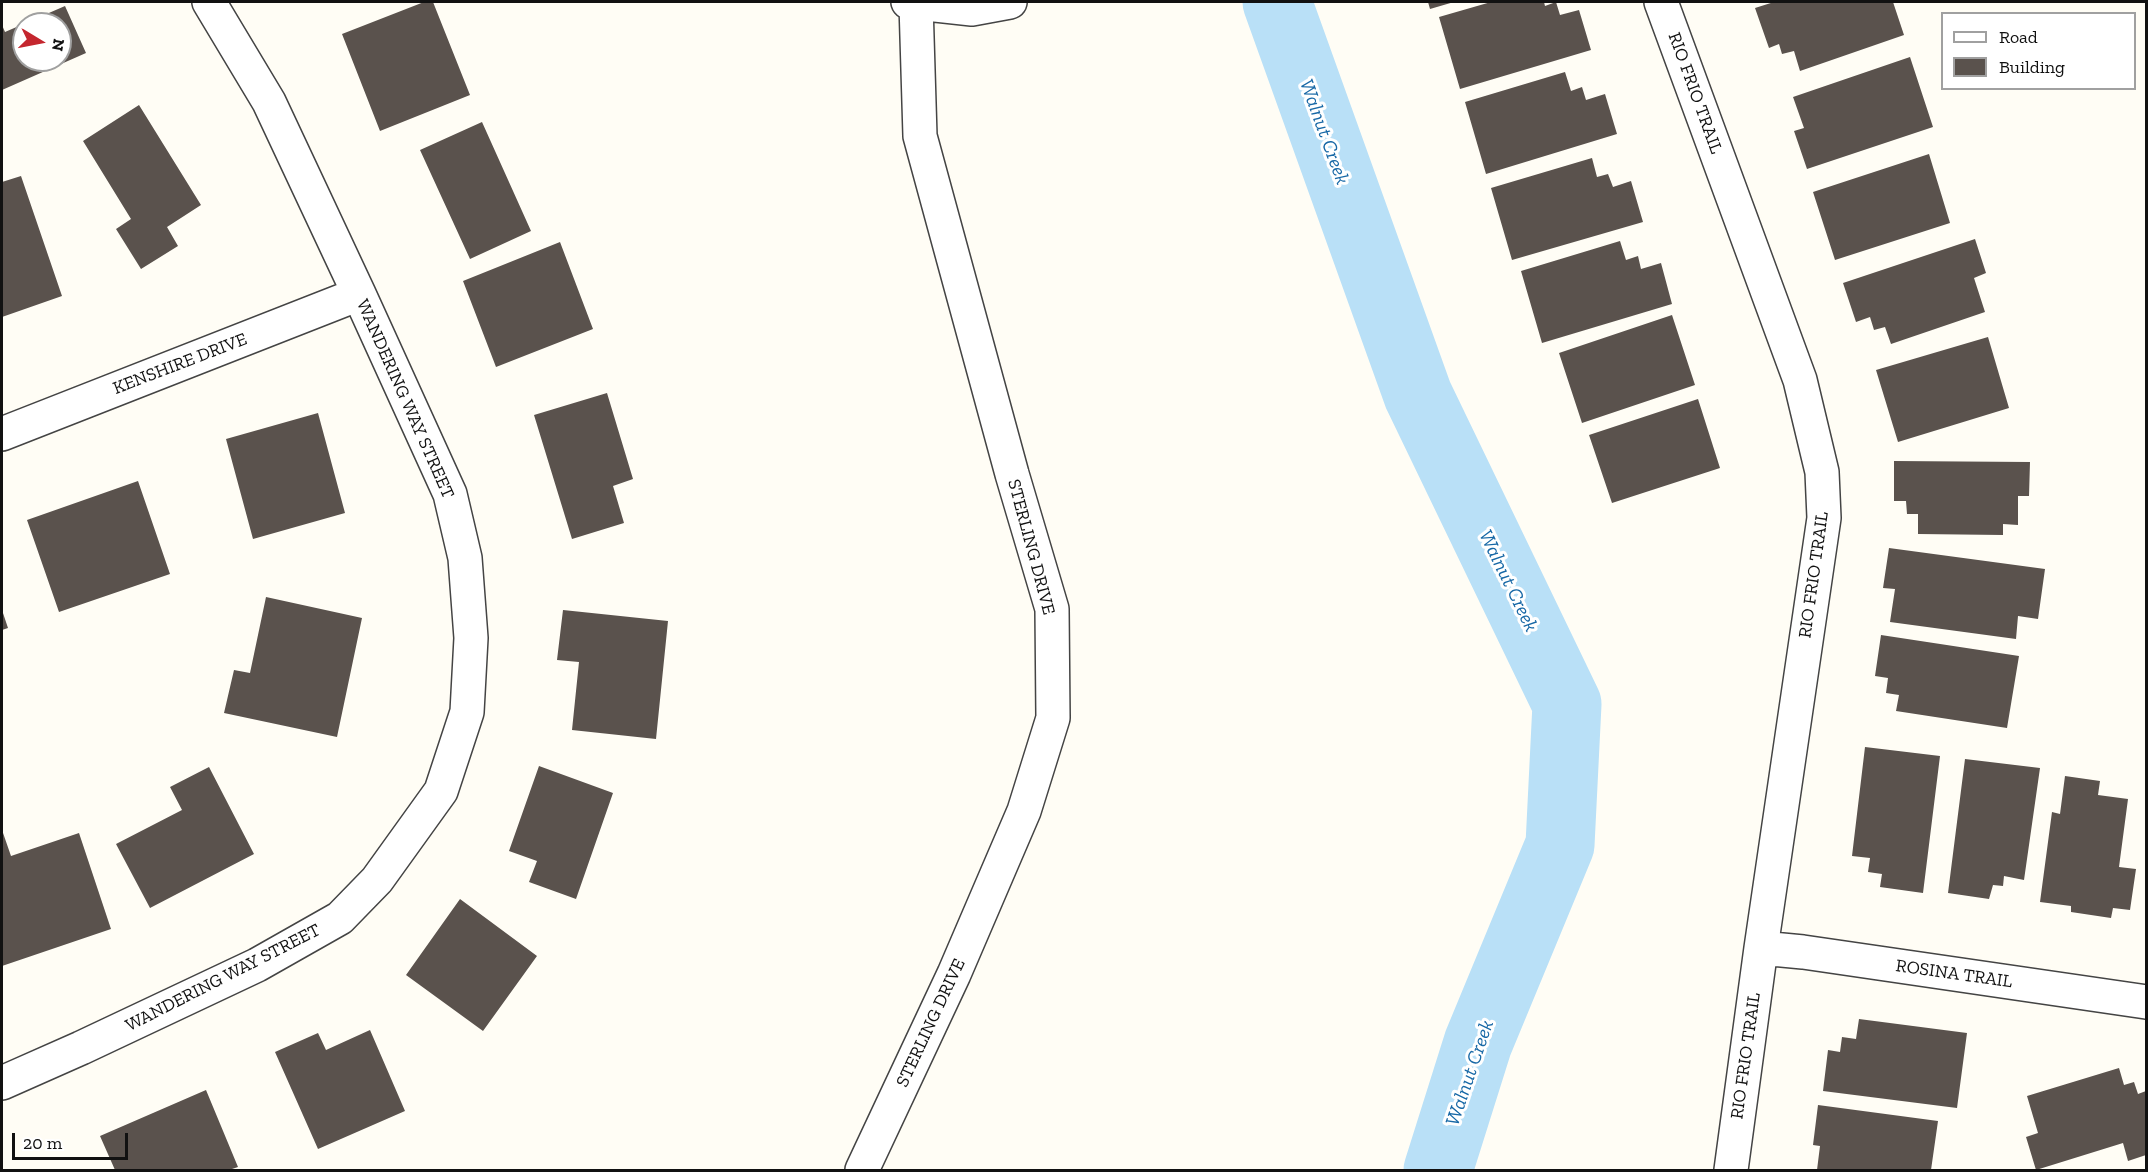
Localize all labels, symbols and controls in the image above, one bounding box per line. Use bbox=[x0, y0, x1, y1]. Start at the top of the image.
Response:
north arrow bbox=[12, 12, 72, 72]
legend bbox=[1941, 12, 2136, 90]
text: Road bbox=[1999, 26, 2038, 48]
street label: RIO FRIO TRAIL bbox=[1663, 29, 1727, 157]
text: N bbox=[48, 37, 69, 53]
text: Building bbox=[1999, 56, 2065, 78]
water label: Walnut Creek bbox=[1294, 76, 1354, 188]
street label: WANDERING WAY STREET bbox=[351, 296, 459, 502]
street label: KENSHIRE DRIVE bbox=[110, 329, 250, 399]
street label: STERLING DRIVE bbox=[1003, 477, 1059, 617]
street label: RIO FRIO TRAIL bbox=[1794, 510, 1834, 640]
water label: Walnut Creek bbox=[1473, 526, 1543, 636]
street label: WANDERING WAY STREET bbox=[122, 919, 324, 1037]
street label: STERLING DRIVE bbox=[892, 955, 970, 1091]
street label: ROSINA TRAIL bbox=[1894, 955, 2014, 993]
street label: RIO FRIO TRAIL bbox=[1726, 991, 1766, 1121]
water label: Walnut Creek bbox=[1441, 1017, 1499, 1129]
scale bar bbox=[15, 1121, 130, 1159]
text: 20 m bbox=[23, 1132, 62, 1154]

